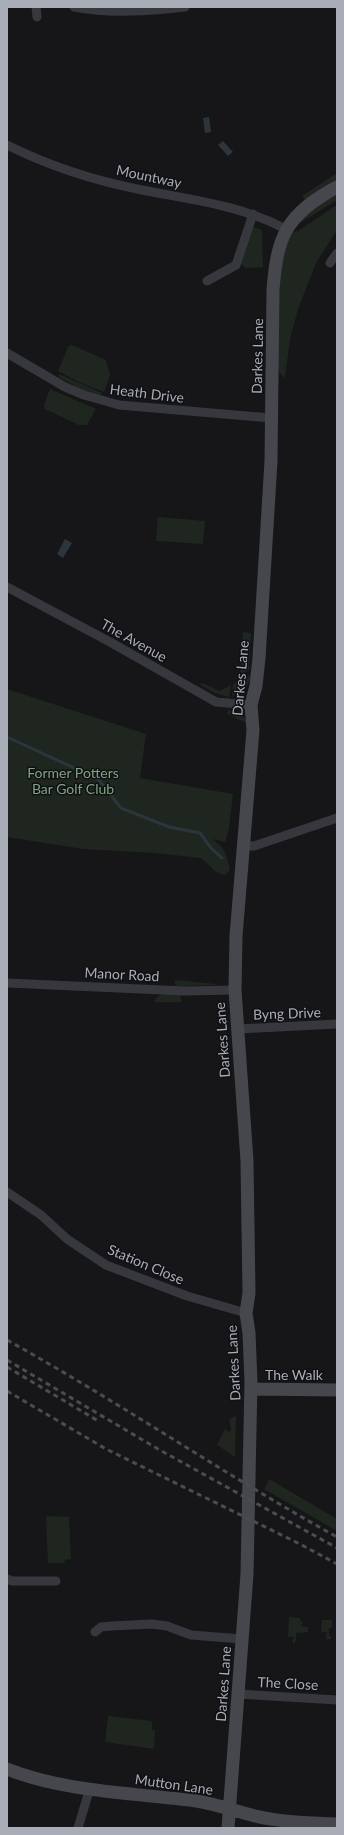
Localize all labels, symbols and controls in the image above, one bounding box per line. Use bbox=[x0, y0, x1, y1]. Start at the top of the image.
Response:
street label: Mountway bbox=[115, 161, 184, 191]
street label: Darkes Lane bbox=[248, 318, 266, 394]
street label: Heath Drive bbox=[109, 380, 185, 406]
street label: The Avenue bbox=[98, 615, 170, 665]
street label: Darkes Lane bbox=[228, 640, 252, 716]
park label: Former Potters Bar Golf Club bbox=[27, 764, 119, 797]
street label: Manor Road bbox=[84, 964, 160, 984]
street label: Darkes Lane bbox=[211, 1002, 233, 1078]
street label: Byng Drive bbox=[253, 1003, 321, 1023]
street label: Station Close bbox=[105, 1240, 187, 1288]
street label: Darkes Lane bbox=[223, 1325, 243, 1401]
street label: The Walk bbox=[265, 1366, 324, 1383]
street label: Darkes Lane bbox=[212, 1646, 234, 1722]
street label: The Close bbox=[257, 1673, 319, 1693]
street label: Mutton Lane bbox=[134, 1770, 214, 1798]

